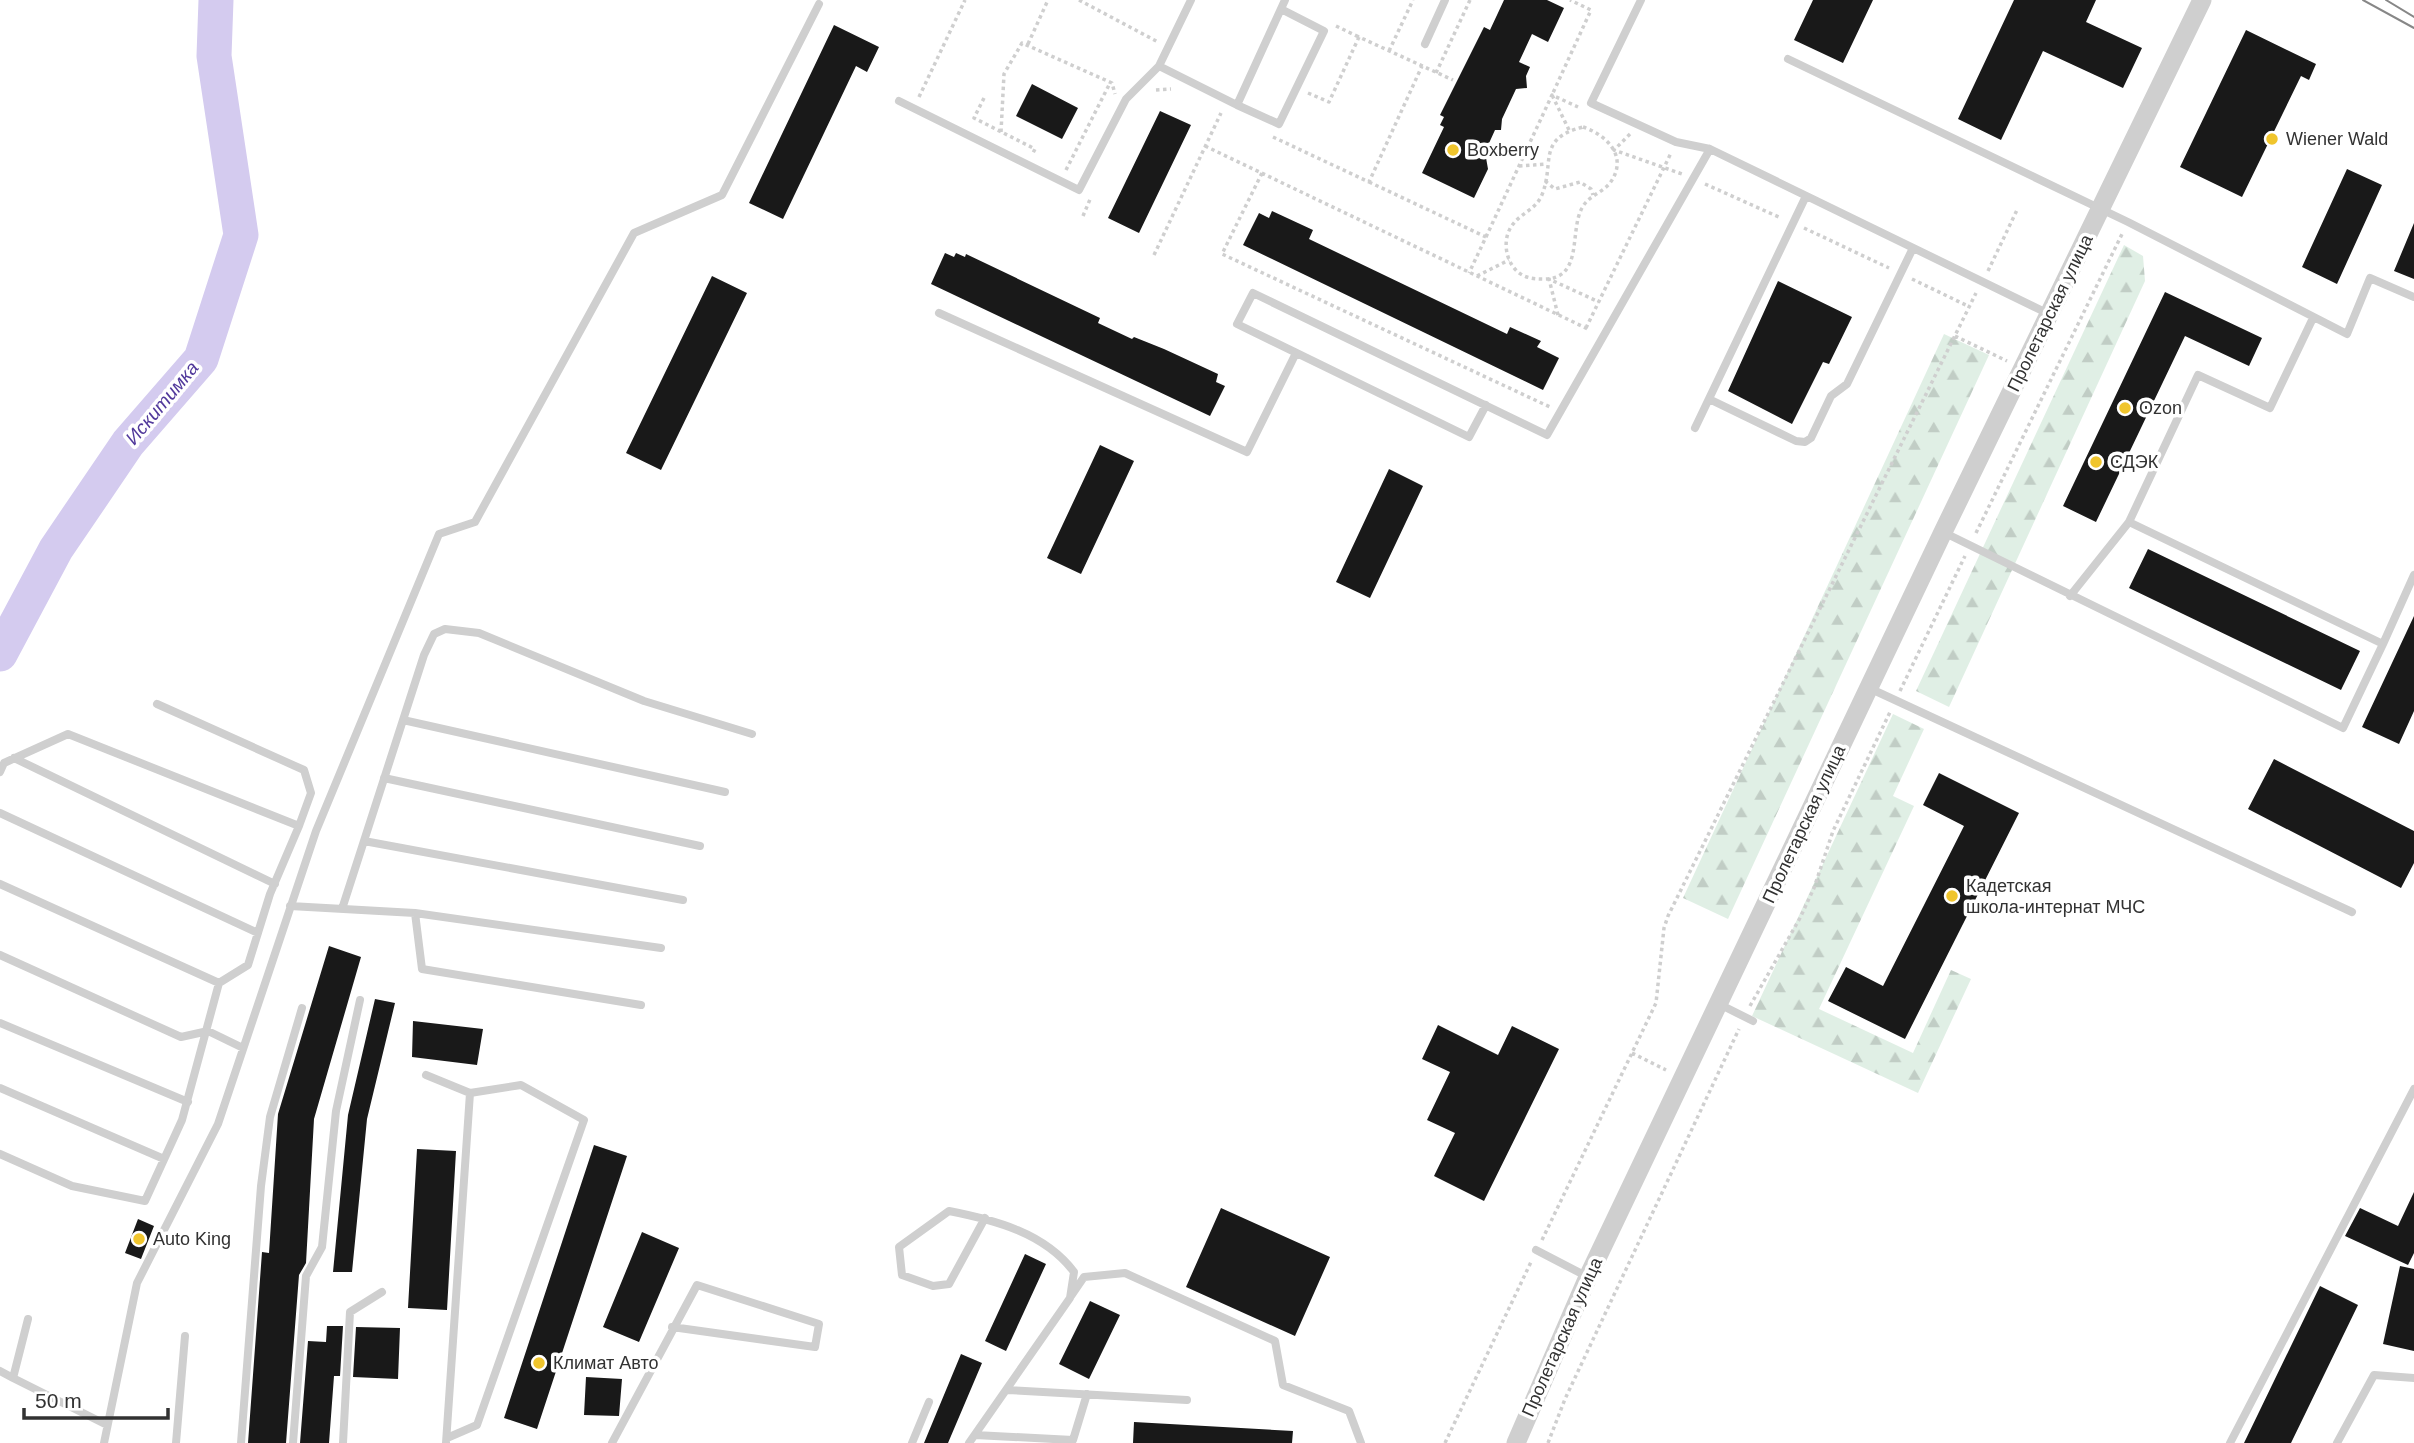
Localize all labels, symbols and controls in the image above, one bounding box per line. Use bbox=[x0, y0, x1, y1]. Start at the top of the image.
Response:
place label: Wiener Wald bbox=[2286, 129, 2388, 149]
marker: Wiener Wald bbox=[2264, 131, 2280, 147]
place label: Boxberry bbox=[1467, 140, 1539, 160]
marker: Boxberry bbox=[1445, 142, 1461, 158]
street label: Пролетарская улица bbox=[2003, 230, 2097, 395]
water label: Искитимка bbox=[121, 357, 203, 449]
place label: Ozon bbox=[2139, 398, 2182, 418]
marker: Ozon bbox=[2117, 400, 2133, 416]
place label: СДЭК bbox=[2110, 452, 2159, 472]
marker: СДЭК bbox=[2088, 454, 2104, 470]
street label: Пролетарская улица bbox=[1759, 741, 1850, 906]
place label: Кадетская школа-интернат МЧС bbox=[1966, 876, 2145, 917]
marker: Кадетская школа-интернат МЧС bbox=[1944, 888, 1960, 904]
place label: Auto King bbox=[153, 1229, 231, 1249]
marker: Auto King bbox=[131, 1231, 147, 1247]
street label: Пролетарская улица bbox=[1518, 1253, 1607, 1420]
place label: Климат Авто bbox=[553, 1353, 659, 1373]
marker: Климат Авто bbox=[531, 1355, 547, 1371]
scale bar bbox=[24, 1376, 168, 1420]
text: 50 m bbox=[35, 1389, 82, 1412]

